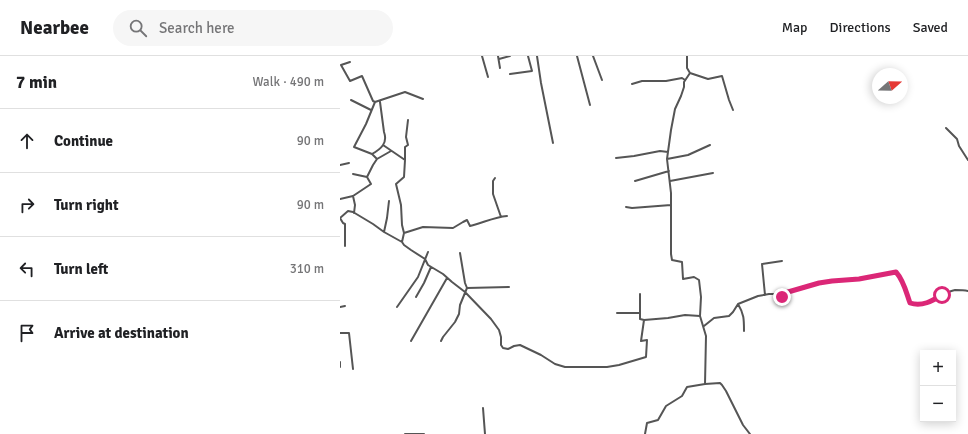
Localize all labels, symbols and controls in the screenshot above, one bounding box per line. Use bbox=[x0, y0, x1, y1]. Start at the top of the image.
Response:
search box bbox=[113, 10, 393, 46]
text: Nearbee bbox=[20, 16, 89, 40]
icon: search bbox=[127, 17, 149, 39]
text: Search here bbox=[159, 19, 235, 37]
text: Map bbox=[782, 19, 808, 36]
text: Directions bbox=[830, 19, 891, 36]
text: Saved bbox=[913, 19, 948, 36]
north arrow bbox=[872, 68, 908, 104]
text: 7 min bbox=[16, 72, 57, 93]
text: Walk · 490 m bbox=[253, 74, 324, 90]
icon: ahead bbox=[16, 130, 38, 152]
text: Continue bbox=[54, 132, 113, 150]
text: 90 m bbox=[297, 133, 324, 149]
icon: right bbox=[16, 194, 38, 216]
text: Turn right bbox=[54, 196, 119, 214]
text: 90 m bbox=[297, 197, 324, 213]
icon: left bbox=[16, 258, 38, 280]
text: Turn left bbox=[54, 260, 108, 278]
text: 310 m bbox=[290, 261, 324, 277]
route start bbox=[933, 286, 951, 304]
route end bbox=[773, 288, 791, 306]
icon: arrive bbox=[16, 322, 38, 344]
text: Arrive at destination bbox=[54, 324, 189, 342]
map controls bbox=[920, 350, 956, 422]
button: + bbox=[920, 350, 956, 386]
button: − bbox=[920, 386, 956, 422]

